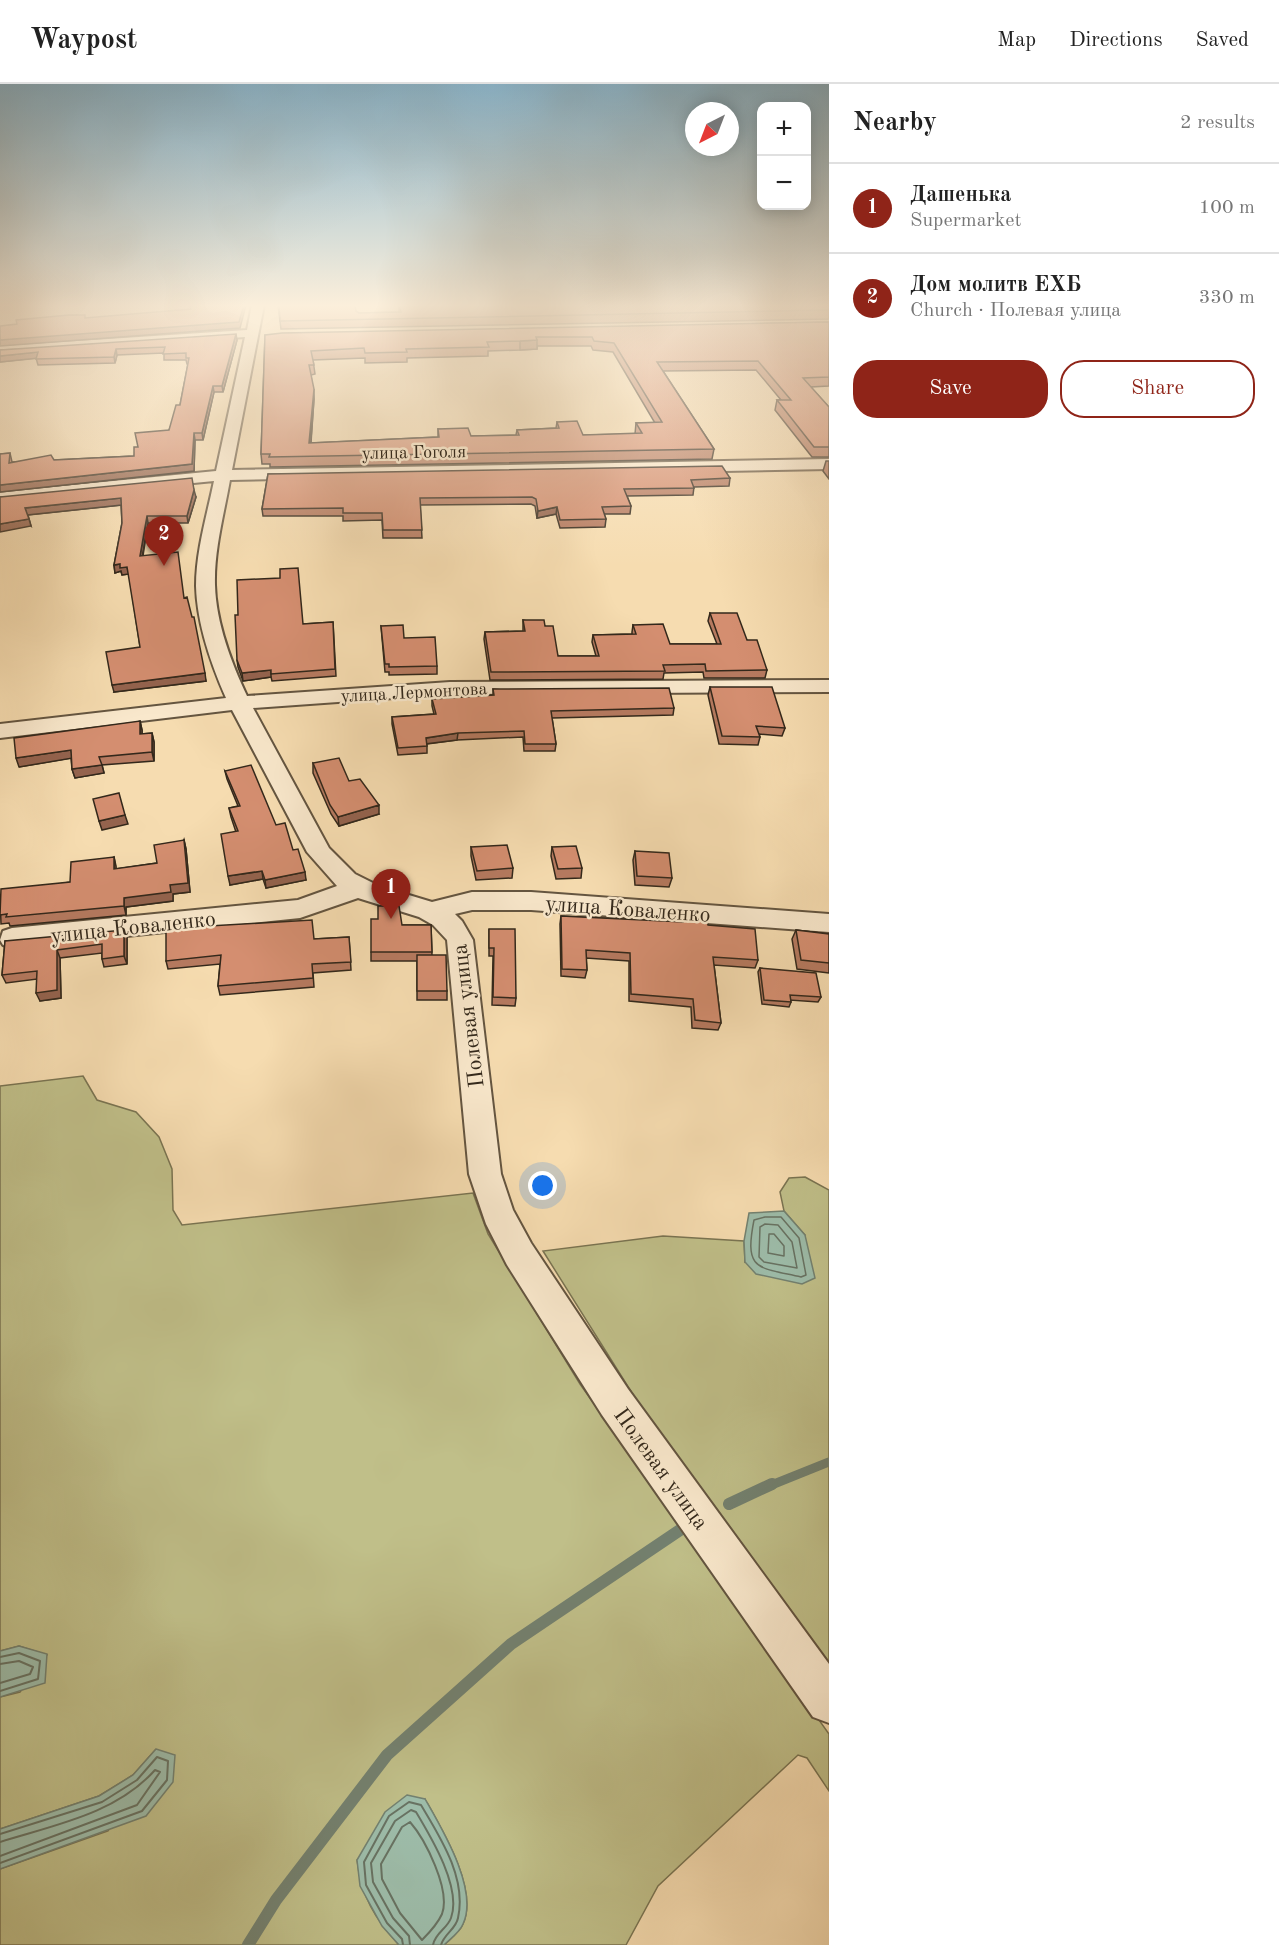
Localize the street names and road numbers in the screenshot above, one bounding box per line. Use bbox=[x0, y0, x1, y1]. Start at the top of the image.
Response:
street label: улица Гоголя bbox=[362, 443, 467, 463]
street label: улица Лермонтова bbox=[340, 680, 488, 706]
street label: улица Коваленко bbox=[544, 893, 711, 927]
street label: улица Коваленко bbox=[50, 908, 217, 948]
street label: Полевая улица bbox=[449, 942, 489, 1089]
street label: Полевая улица bbox=[609, 1404, 712, 1534]

